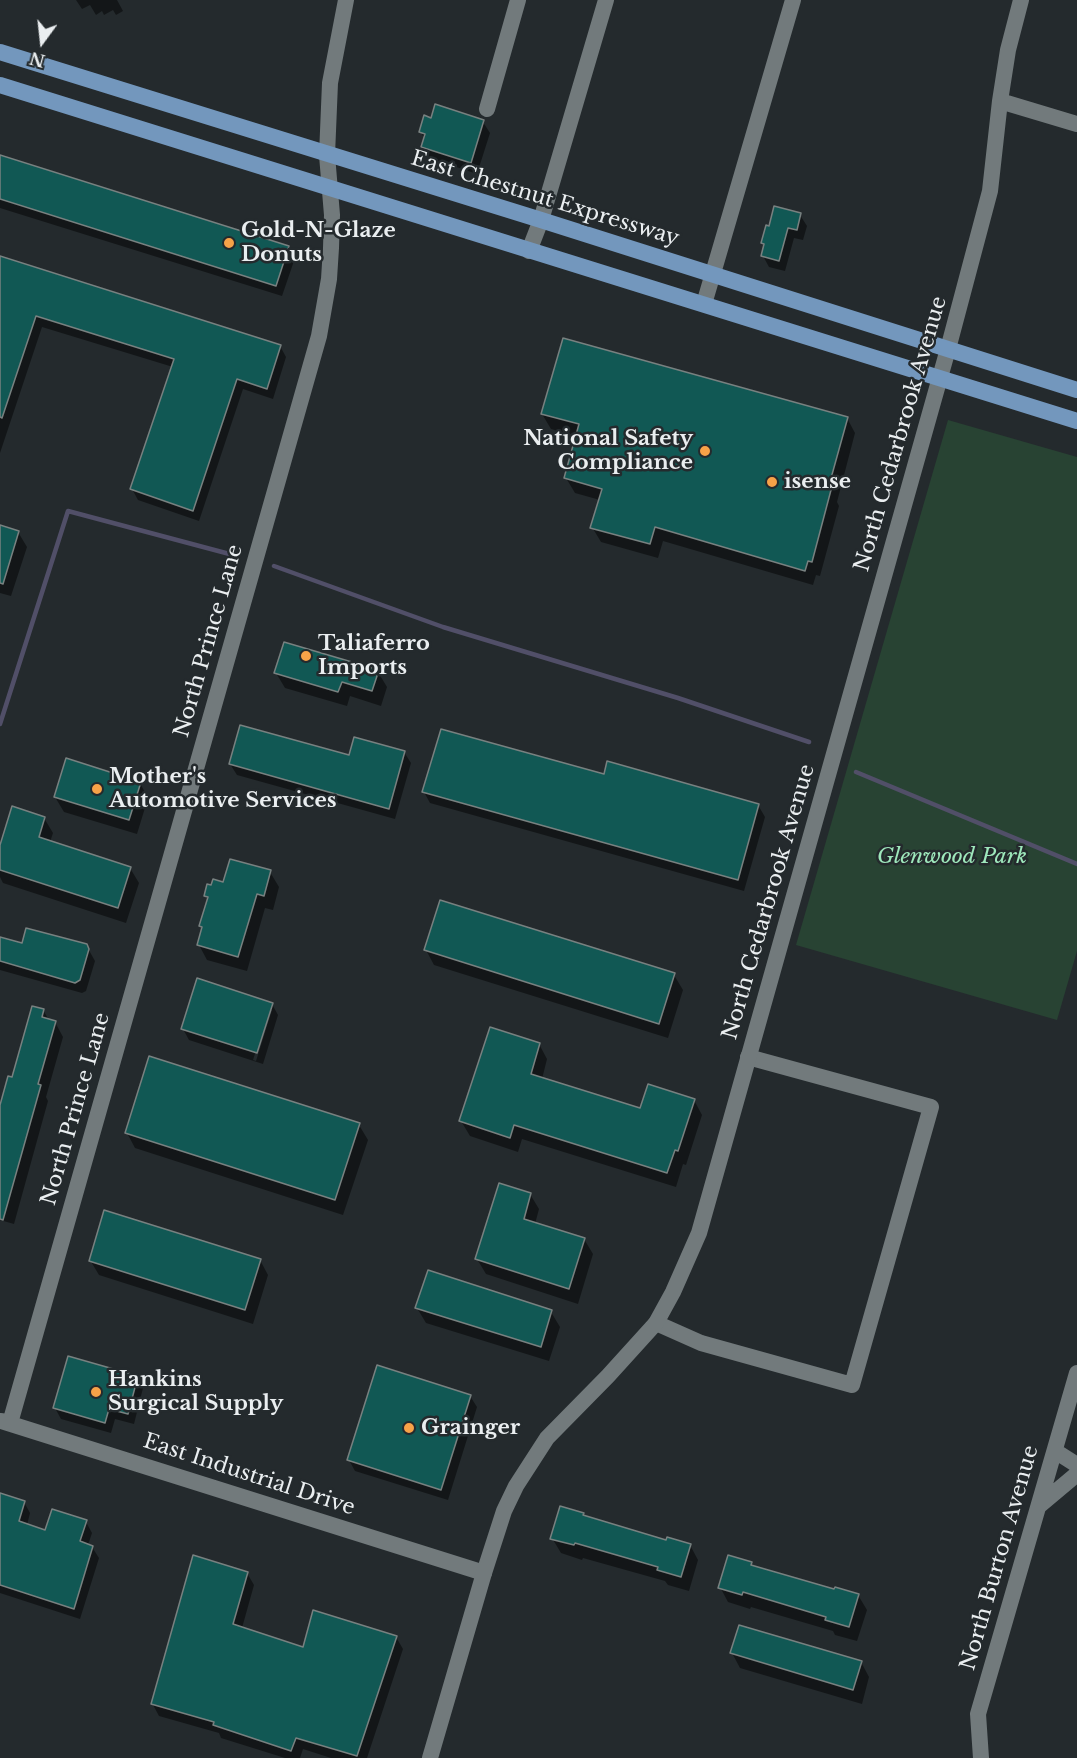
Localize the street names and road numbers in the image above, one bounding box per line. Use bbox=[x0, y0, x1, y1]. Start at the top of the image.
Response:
street label: East Chestnut Expressway bbox=[408, 146, 682, 252]
street label: North Cedarbrook Avenue bbox=[850, 294, 952, 574]
street label: North Prince Lane bbox=[169, 542, 249, 740]
street label: North Cedarbrook Avenue bbox=[718, 762, 820, 1042]
street label: North Prince Lane bbox=[36, 1010, 116, 1208]
street label: East Industrial Drive bbox=[140, 1429, 358, 1521]
street label: North Burton Avenue bbox=[956, 1443, 1044, 1673]

